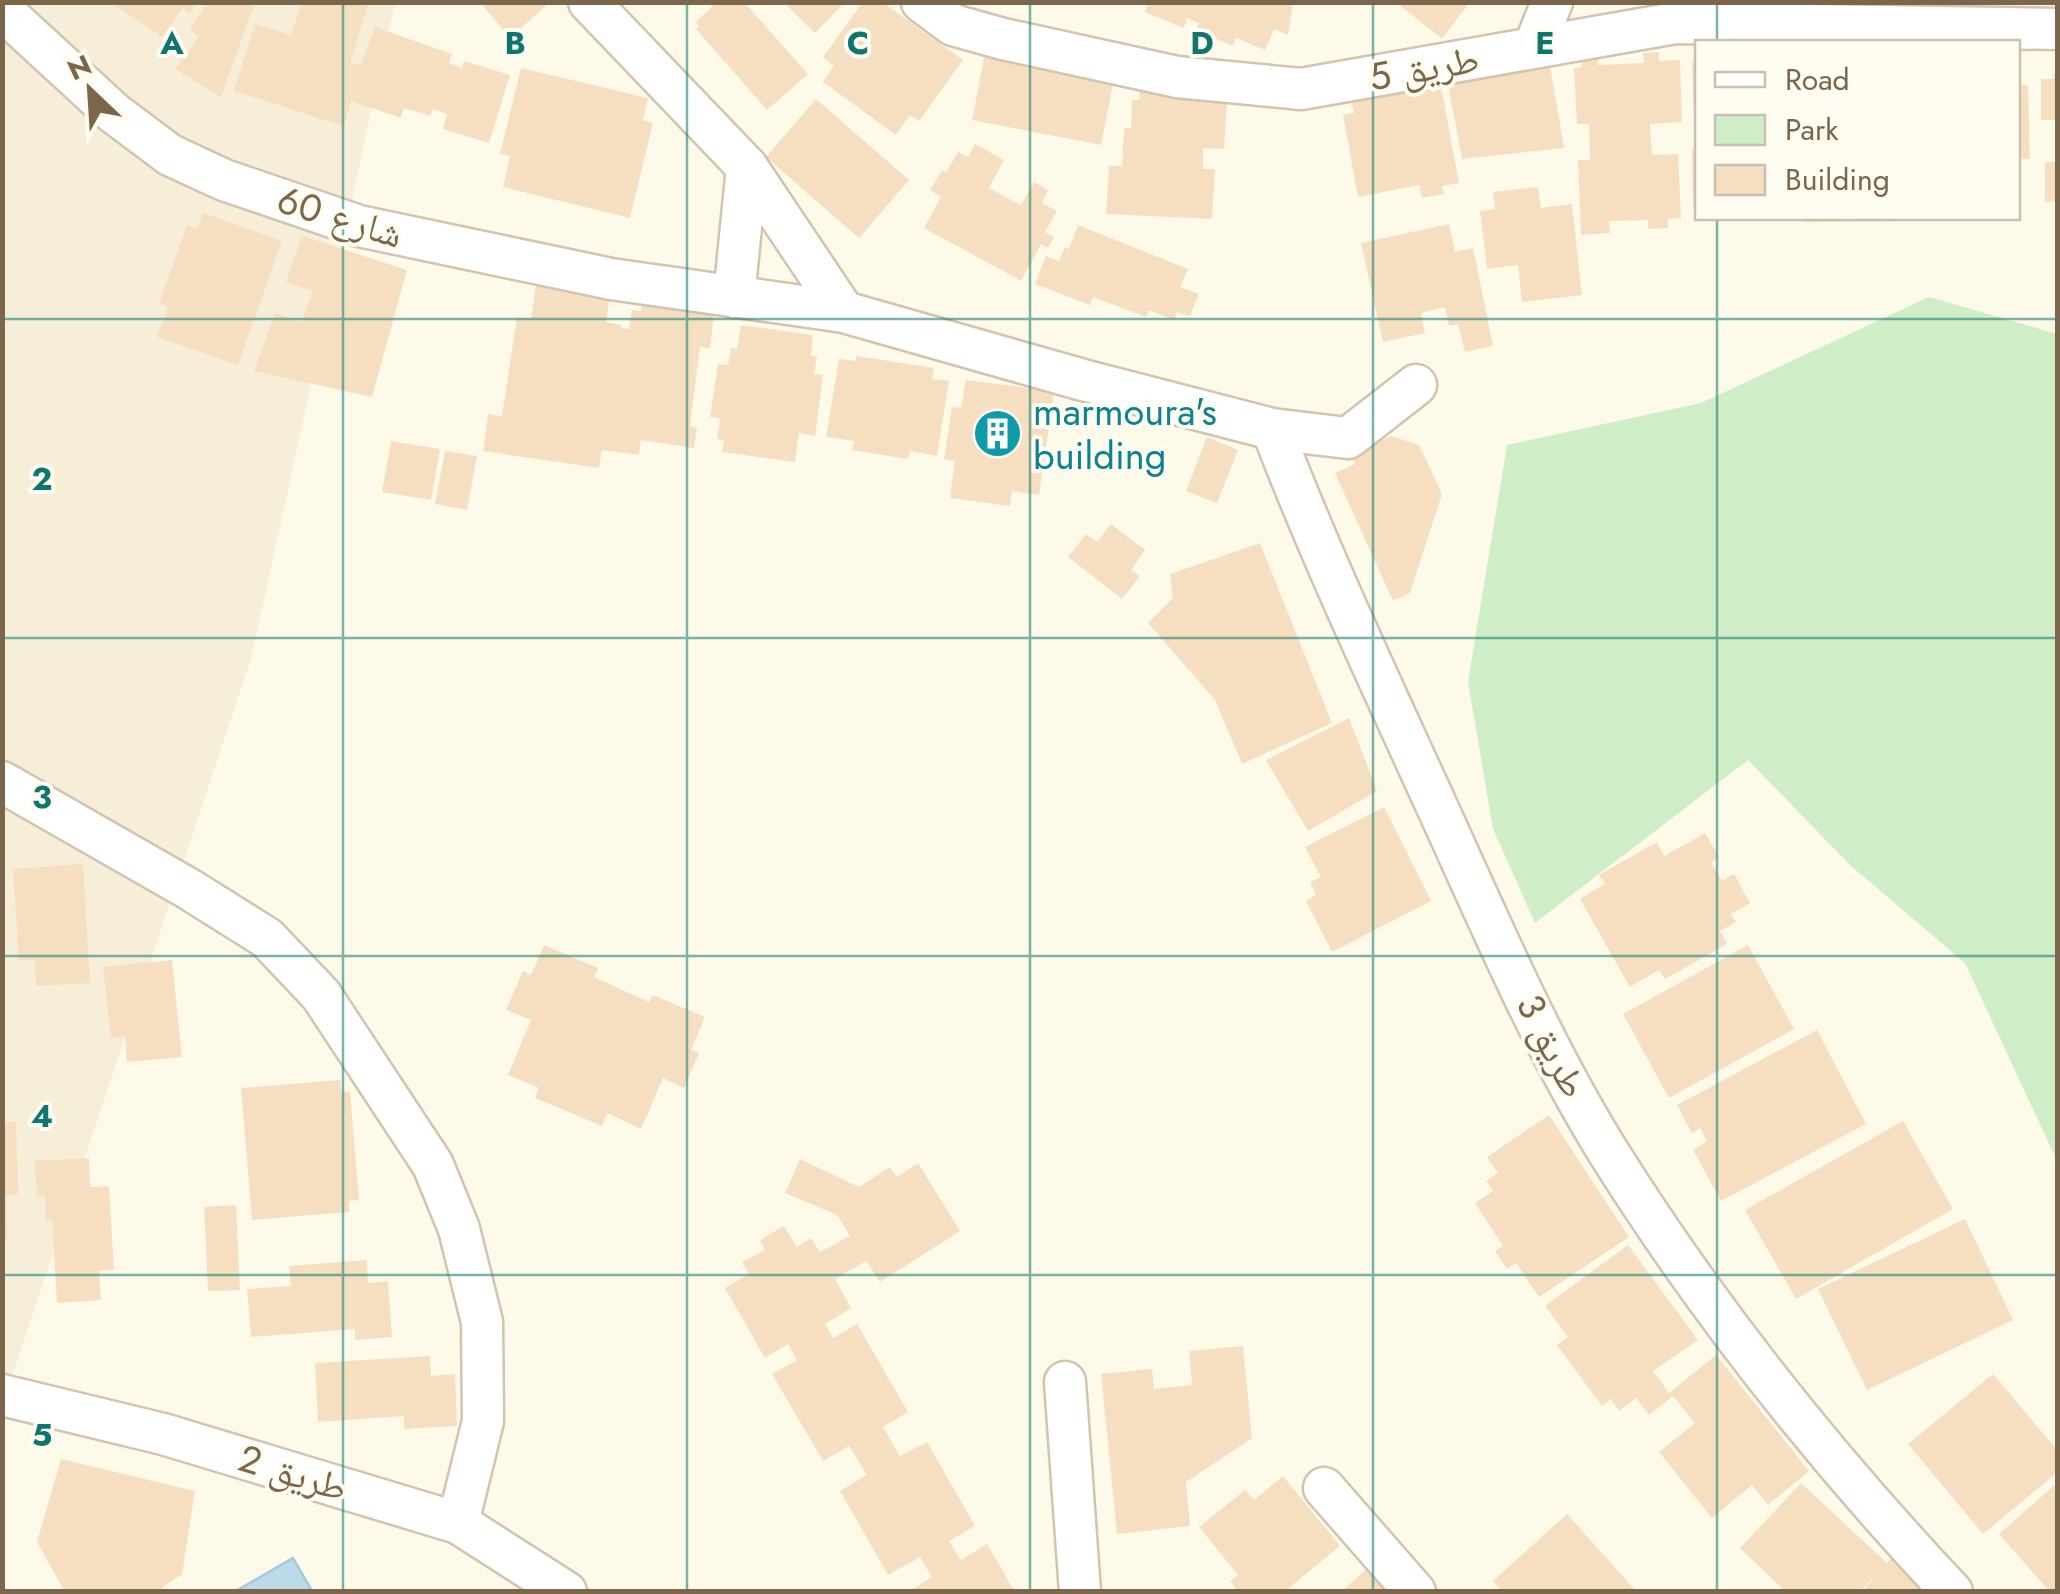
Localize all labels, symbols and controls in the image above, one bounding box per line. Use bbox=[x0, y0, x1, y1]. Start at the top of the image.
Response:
text: A bbox=[159, 20, 184, 66]
text: B bbox=[504, 20, 526, 66]
text: C bbox=[847, 20, 869, 66]
text: D bbox=[1190, 20, 1214, 66]
text: E bbox=[1535, 20, 1555, 66]
street label: طريق 5 bbox=[1365, 31, 1483, 104]
north arrow bbox=[40, 40, 140, 140]
legend bbox=[1695, 40, 2020, 220]
text: N bbox=[61, 45, 98, 91]
text: Road bbox=[1785, 58, 1850, 101]
text: Park bbox=[1785, 108, 1839, 151]
text: Building bbox=[1785, 158, 1890, 201]
street label: شارع 60 bbox=[271, 171, 410, 262]
place label: marmoura's building bbox=[1033, 384, 1217, 483]
building icon: marmoura's building bbox=[972, 408, 1024, 460]
text: 2 bbox=[32, 456, 53, 502]
text: 3 bbox=[32, 774, 52, 820]
street label: طريق 3 bbox=[1503, 984, 1602, 1107]
text: 4 bbox=[31, 1093, 53, 1139]
text: 5 bbox=[32, 1412, 52, 1458]
street label: طريق 2 bbox=[232, 1430, 354, 1515]

